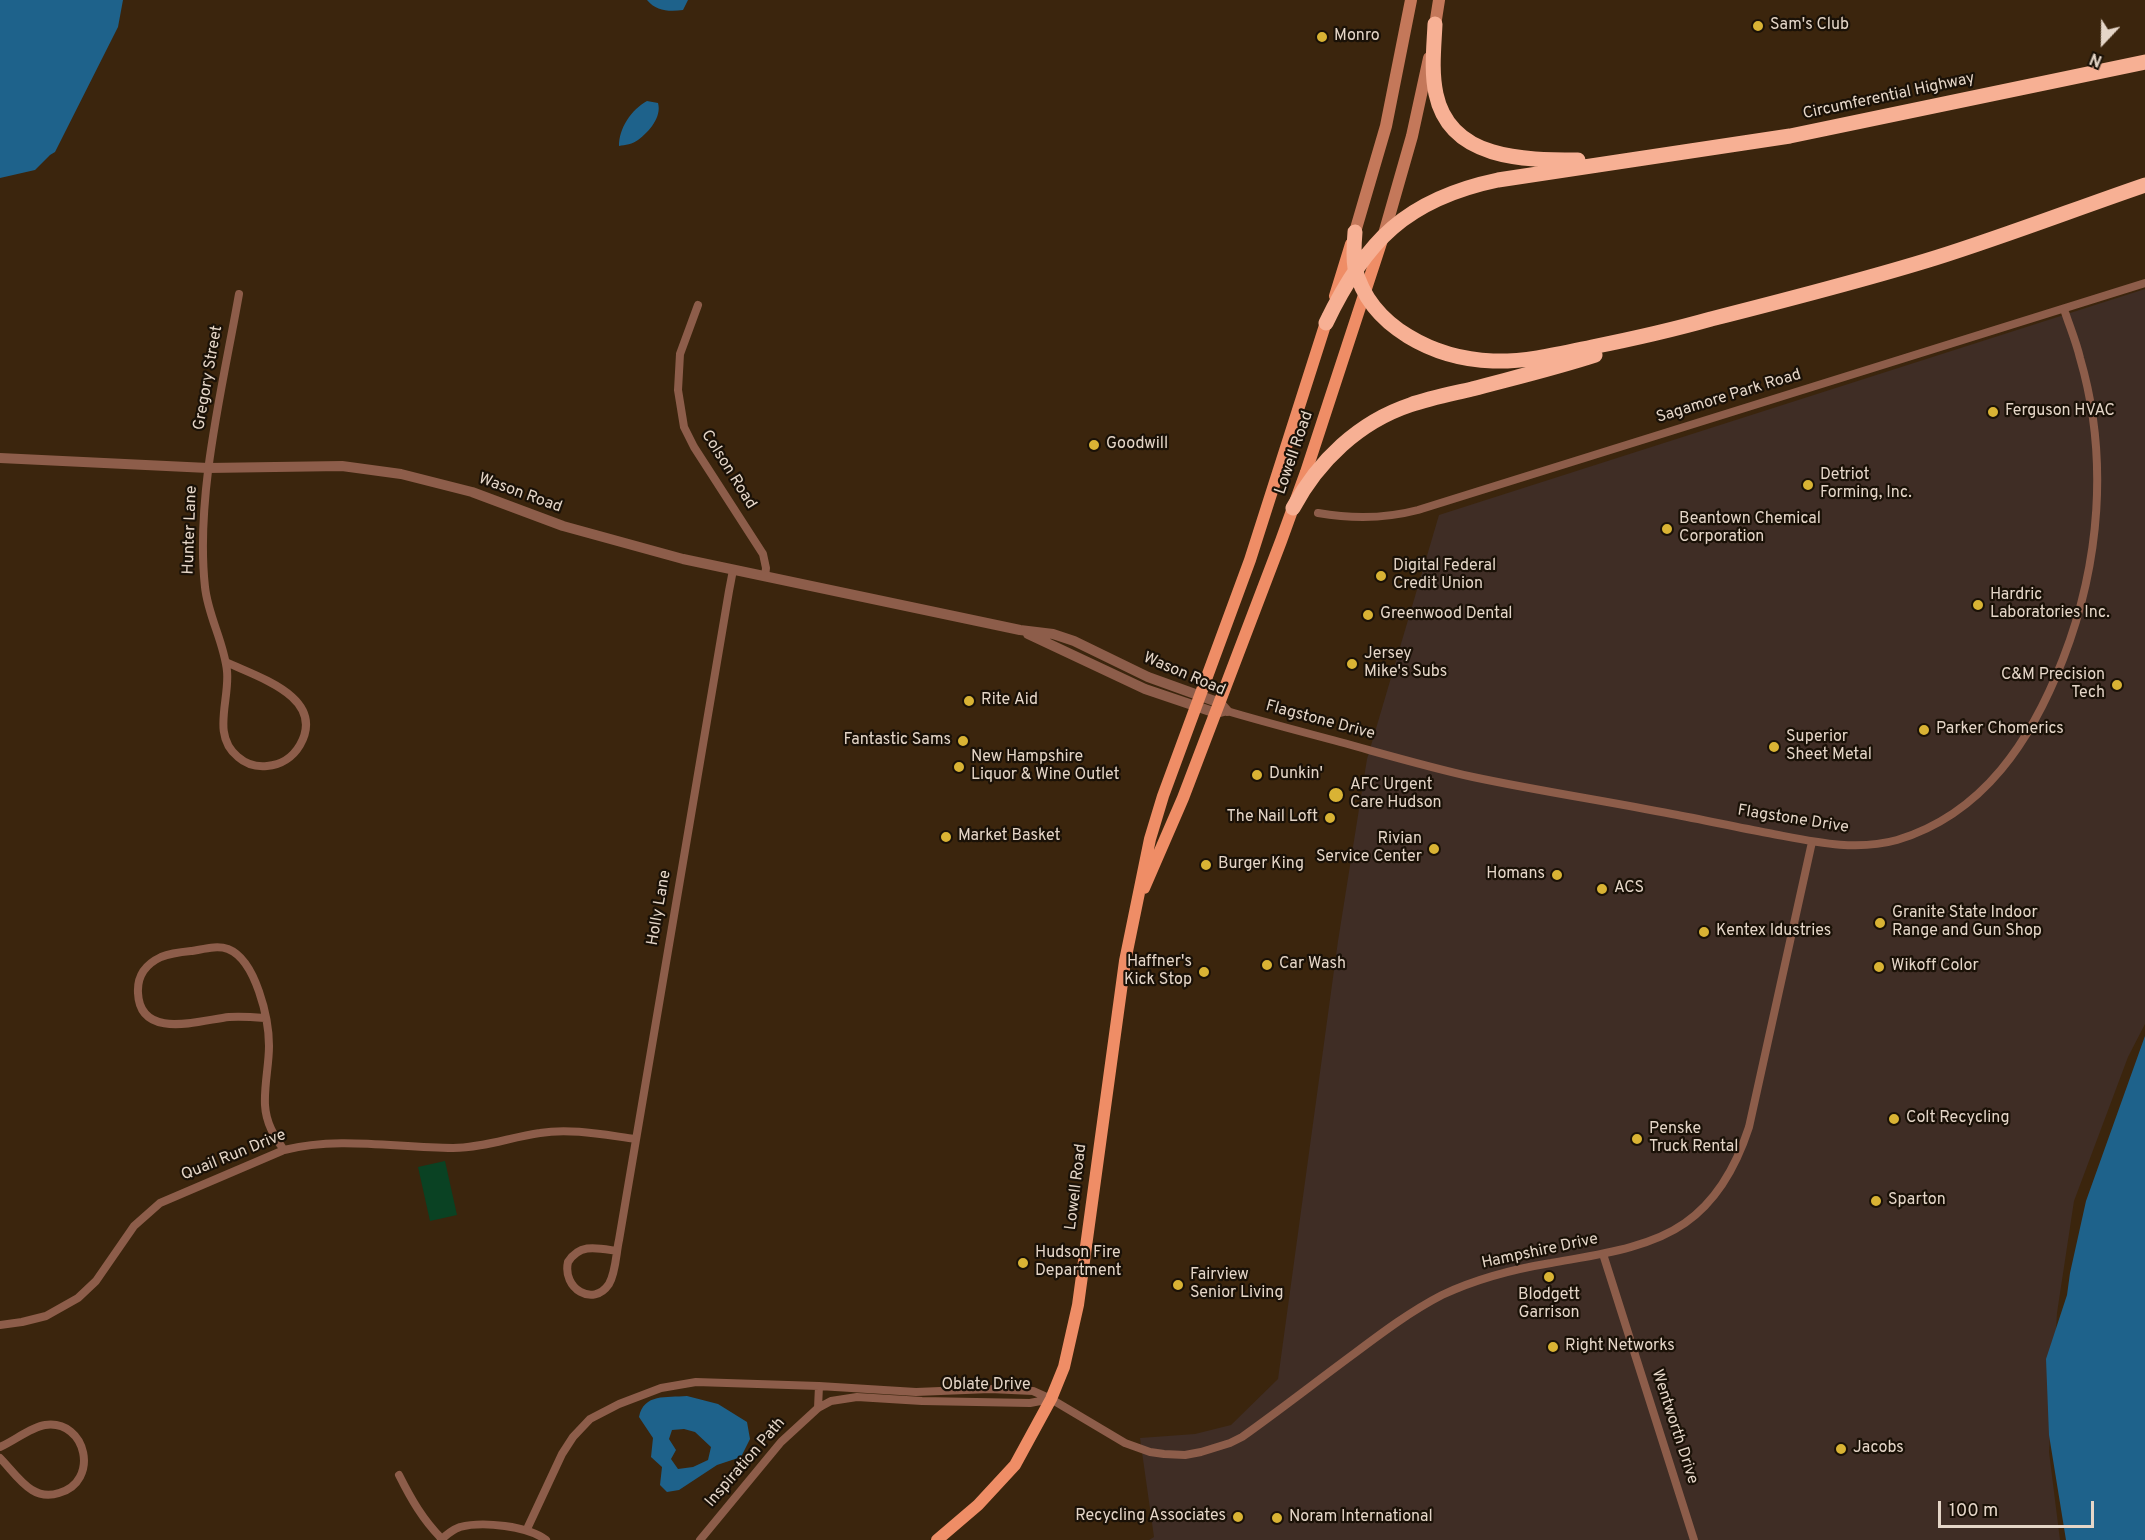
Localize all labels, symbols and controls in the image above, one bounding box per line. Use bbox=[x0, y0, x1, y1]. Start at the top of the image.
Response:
north arrow bbox=[2073, 12, 2133, 72]
place label: Sam's Club bbox=[1770, 16, 1849, 36]
marker: Sam's Club bbox=[1751, 19, 1765, 33]
place label: Monro bbox=[1334, 27, 1380, 47]
marker: Monro bbox=[1315, 30, 1329, 44]
text: N bbox=[2087, 47, 2105, 70]
street label: Circumferential Highway bbox=[1801, 69, 1977, 125]
street label: Gregory Street bbox=[190, 324, 228, 432]
street label: Sagamore Park Road bbox=[1654, 366, 1804, 428]
place label: Ferguson HVAC bbox=[2005, 402, 2115, 422]
marker: Ferguson HVAC bbox=[1986, 405, 2000, 419]
street label: Lowell Road bbox=[1272, 409, 1318, 497]
street label: Colson Road bbox=[696, 427, 760, 513]
place label: Goodwill bbox=[1106, 435, 1168, 455]
marker: Goodwill bbox=[1087, 438, 1101, 452]
place label: Detriot Forming, Inc. bbox=[1820, 466, 1912, 504]
street label: Wason Road bbox=[476, 470, 564, 518]
marker: Detriot Forming, Inc. bbox=[1801, 478, 1815, 492]
street label: Hunter Lane bbox=[180, 485, 202, 575]
place label: Beantown Chemical Corporation bbox=[1679, 510, 1821, 548]
marker: Beantown Chemical Corporation bbox=[1660, 522, 1674, 536]
place label: Digital Federal Credit Union bbox=[1393, 557, 1496, 595]
marker: Digital Federal Credit Union bbox=[1374, 569, 1388, 583]
place label: Hardric Laboratories Inc. bbox=[1990, 586, 2110, 624]
marker: Hardric Laboratories Inc. bbox=[1971, 598, 1985, 612]
place label: Greenwood Dental bbox=[1380, 605, 1513, 625]
marker: Greenwood Dental bbox=[1361, 608, 1375, 622]
place label: Jersey Mike's Subs bbox=[1364, 645, 1447, 683]
street label: Wason Road bbox=[1140, 649, 1228, 701]
marker: Jersey Mike's Subs bbox=[1345, 657, 1359, 671]
place label: C&M Precision Tech bbox=[2001, 666, 2105, 704]
marker: C&M Precision Tech bbox=[2110, 678, 2124, 692]
place label: Rite Aid bbox=[981, 691, 1038, 711]
marker: Rite Aid bbox=[962, 694, 976, 708]
street label: Flagstone Drive bbox=[1263, 697, 1377, 745]
place label: Parker Chomerics bbox=[1936, 720, 2064, 740]
marker: Parker Chomerics bbox=[1917, 723, 1931, 737]
place label: Superior Sheet Metal bbox=[1786, 728, 1872, 766]
place label: Fantastic Sams bbox=[843, 731, 951, 751]
marker: Fantastic Sams bbox=[956, 734, 970, 748]
marker: Superior Sheet Metal bbox=[1767, 740, 1781, 754]
place label: New Hampshire Liquor & Wine Outlet bbox=[971, 748, 1120, 786]
marker: New Hampshire Liquor & Wine Outlet bbox=[952, 760, 966, 774]
place label: Dunkin' bbox=[1269, 765, 1323, 785]
marker: Dunkin' bbox=[1250, 768, 1264, 782]
place label: AFC Urgent Care Hudson bbox=[1350, 776, 1441, 814]
marker: AFC Urgent Care Hudson bbox=[1327, 786, 1345, 804]
street label: Flagstone Drive bbox=[1736, 802, 1850, 838]
place label: The Nail Loft bbox=[1227, 808, 1318, 828]
marker: The Nail Loft bbox=[1323, 811, 1337, 825]
place label: Market Basket bbox=[958, 827, 1060, 847]
marker: Market Basket bbox=[939, 830, 953, 844]
place label: Rivian Service Center bbox=[1316, 830, 1422, 868]
marker: Rivian Service Center bbox=[1427, 842, 1441, 856]
place label: Burger King bbox=[1218, 855, 1304, 875]
marker: Burger King bbox=[1199, 858, 1213, 872]
place label: Homans bbox=[1486, 865, 1545, 885]
marker: Homans bbox=[1550, 868, 1564, 882]
street label: Holly Lane bbox=[644, 869, 676, 947]
place label: ACS bbox=[1614, 879, 1644, 899]
marker: ACS bbox=[1595, 882, 1609, 896]
place label: Granite State Indoor Range and Gun Shop bbox=[1892, 904, 2042, 942]
marker: Granite State Indoor Range and Gun Shop bbox=[1873, 916, 1887, 930]
place label: Kentex Idustries bbox=[1716, 922, 1831, 942]
marker: Kentex Idustries bbox=[1697, 925, 1711, 939]
place label: Haffner's Kick Stop bbox=[1124, 953, 1192, 991]
place label: Car Wash bbox=[1279, 955, 1346, 975]
place label: Wikoff Color bbox=[1891, 957, 1979, 977]
marker: Car Wash bbox=[1260, 958, 1274, 972]
marker: Wikoff Color bbox=[1872, 960, 1886, 974]
marker: Haffner's Kick Stop bbox=[1197, 965, 1211, 979]
place label: Colt Recycling bbox=[1906, 1109, 2010, 1129]
marker: Colt Recycling bbox=[1887, 1112, 1901, 1126]
place label: Penske Truck Rental bbox=[1649, 1120, 1738, 1158]
street label: Quail Run Drive bbox=[179, 1126, 289, 1186]
marker: Penske Truck Rental bbox=[1630, 1132, 1644, 1146]
street label: Lowell Road bbox=[1062, 1143, 1092, 1231]
place label: Sparton bbox=[1888, 1191, 1946, 1211]
marker: Sparton bbox=[1869, 1194, 1883, 1208]
street label: Hampshire Drive bbox=[1480, 1230, 1600, 1274]
place label: Hudson Fire Department bbox=[1035, 1244, 1122, 1282]
marker: Hudson Fire Department bbox=[1016, 1256, 1030, 1270]
place label: Fairview Senior Living bbox=[1190, 1266, 1283, 1304]
marker: Blodgett Garrison bbox=[1542, 1270, 1556, 1284]
marker: Fairview Senior Living bbox=[1171, 1278, 1185, 1292]
place label: Blodgett Garrison bbox=[1518, 1286, 1580, 1324]
place label: Right Networks bbox=[1565, 1337, 1675, 1357]
marker: Right Networks bbox=[1546, 1340, 1560, 1354]
street label: Wentworth Drive bbox=[1646, 1367, 1702, 1487]
street label: Oblate Drive bbox=[941, 1376, 1031, 1396]
street label: Inspiration Path bbox=[702, 1414, 790, 1512]
place label: Jacobs bbox=[1853, 1439, 1904, 1459]
marker: Jacobs bbox=[1834, 1442, 1848, 1456]
scale bar bbox=[1941, 1489, 2097, 1527]
text: 100 m bbox=[1949, 1500, 1998, 1523]
place label: Recycling Associates bbox=[1075, 1507, 1226, 1527]
place label: Noram International bbox=[1289, 1508, 1433, 1528]
marker: Recycling Associates bbox=[1231, 1510, 1245, 1524]
marker: Noram International bbox=[1270, 1511, 1284, 1525]

